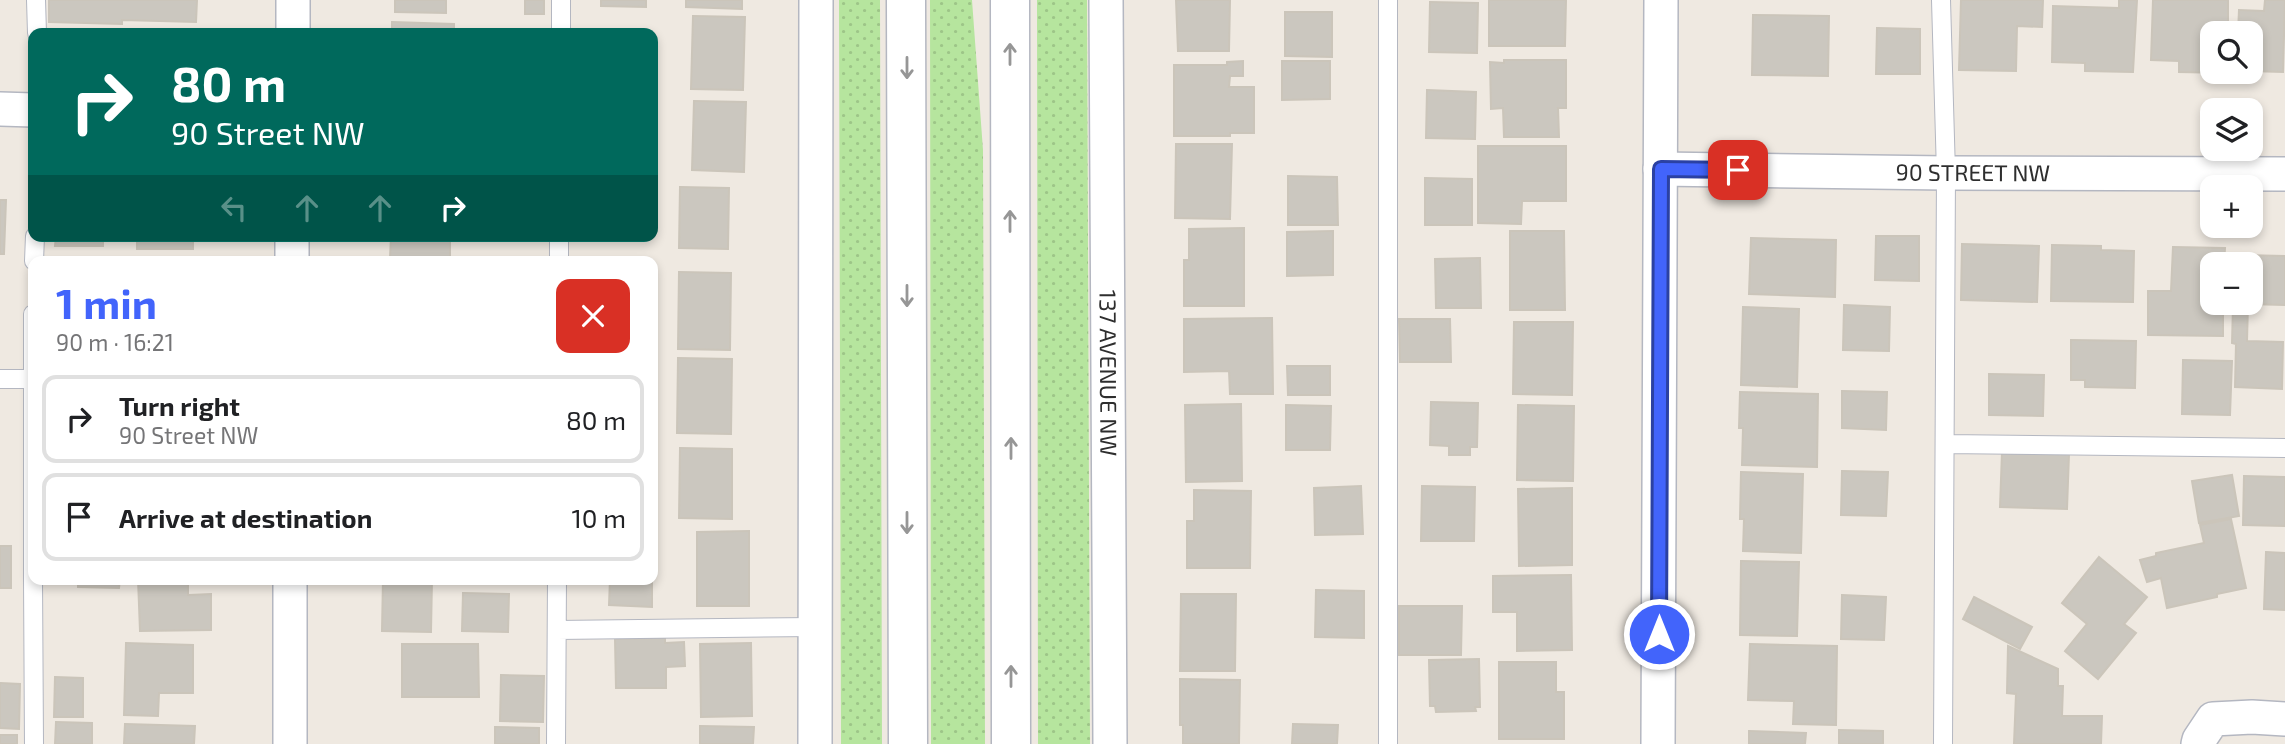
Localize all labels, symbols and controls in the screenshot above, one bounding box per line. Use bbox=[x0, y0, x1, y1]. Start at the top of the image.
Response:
map controls bbox=[2200, 21, 2263, 315]
button: search bbox=[2200, 21, 2263, 84]
one-way arrow bbox=[1003, 43, 1017, 66]
text: 80 m bbox=[171, 53, 286, 112]
icon: right bbox=[56, 56, 147, 147]
one-way arrow bbox=[900, 56, 914, 79]
button: layers bbox=[2200, 98, 2263, 161]
text: 90 Street NW bbox=[171, 113, 365, 151]
pin bbox=[1708, 140, 1768, 200]
icon: arrive bbox=[1719, 151, 1757, 189]
street label: 90 STREET NW bbox=[1896, 157, 2050, 186]
button: + bbox=[2200, 175, 2263, 238]
icon: left bbox=[215, 189, 253, 227]
icon: ahead bbox=[288, 189, 326, 227]
icon: ahead bbox=[361, 189, 399, 227]
icon: right bbox=[434, 189, 472, 227]
one-way arrow bbox=[1004, 210, 1017, 233]
button: − bbox=[2200, 252, 2263, 315]
text: 1 min bbox=[56, 277, 157, 327]
button: close bbox=[556, 279, 630, 353]
one-way arrow bbox=[900, 284, 914, 307]
street label: 137 AVENUE NW bbox=[1095, 290, 1123, 456]
text: 90 m · 16:21 bbox=[56, 328, 174, 356]
text: Turn right bbox=[119, 390, 240, 421]
icon: right bbox=[60, 400, 98, 438]
text: 80 m bbox=[566, 404, 626, 435]
text: 90 Street NW bbox=[119, 421, 258, 449]
one-way arrow bbox=[1004, 437, 1018, 460]
icon: arrive bbox=[60, 498, 98, 536]
text: Arrive at destination bbox=[119, 502, 372, 533]
text: 10 m bbox=[571, 502, 626, 533]
one-way arrow bbox=[901, 511, 914, 534]
position arrow bbox=[1622, 597, 1696, 671]
one-way arrow bbox=[1004, 665, 1018, 688]

